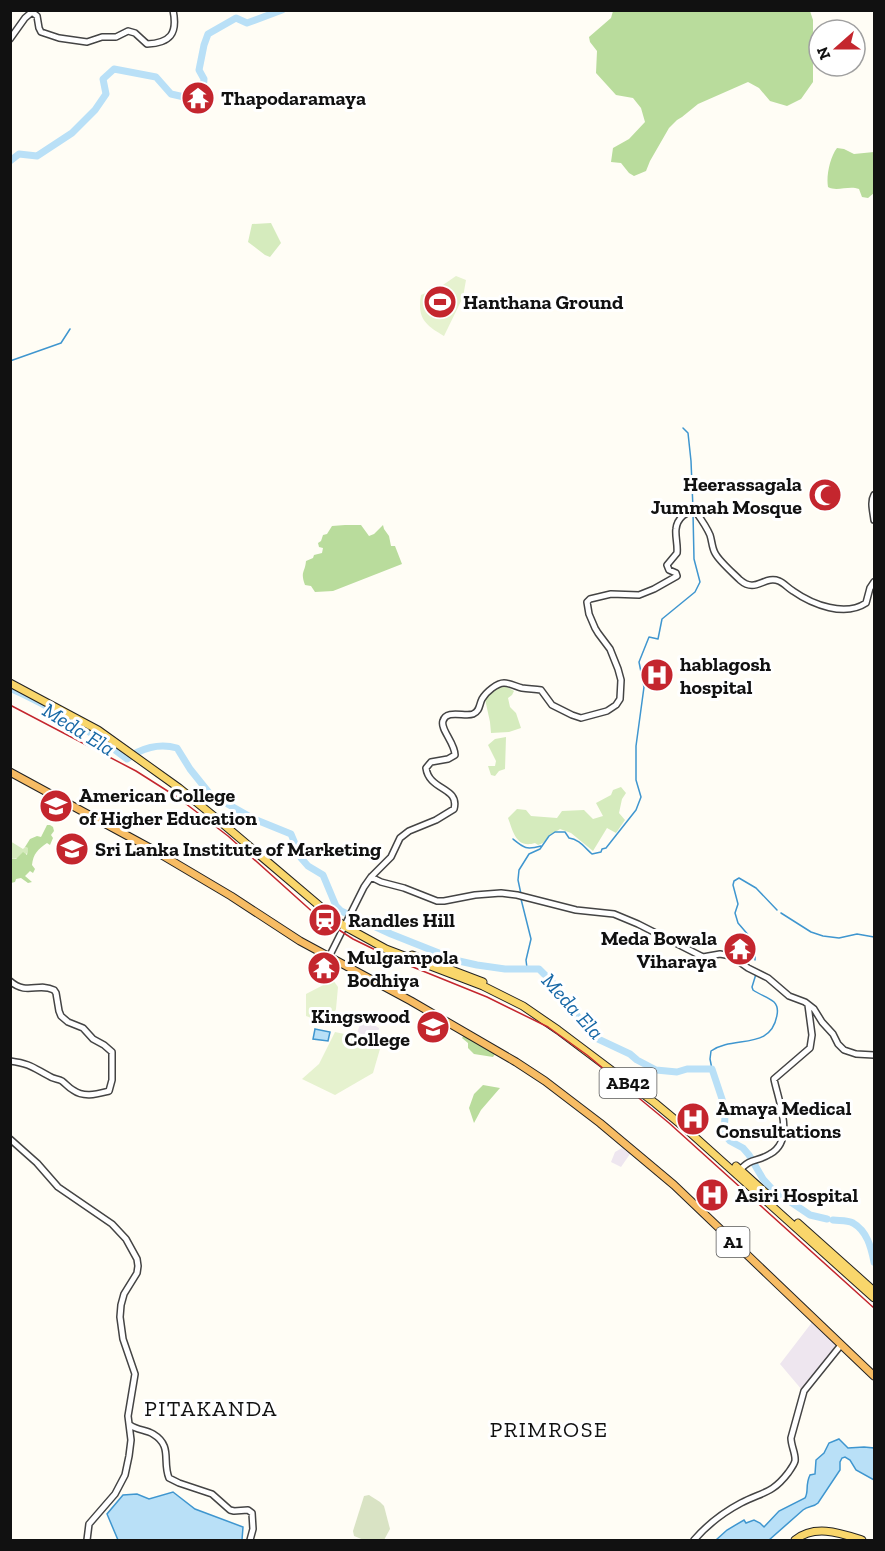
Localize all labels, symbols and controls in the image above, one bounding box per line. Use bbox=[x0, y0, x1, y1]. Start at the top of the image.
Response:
north arrow bbox=[807, 18, 867, 78]
text: N bbox=[812, 44, 835, 62]
temple icon: Thapodaramaya bbox=[180, 80, 216, 116]
place label: Thapodaramaya bbox=[221, 86, 366, 110]
sports icon: Hanthana Ground bbox=[422, 284, 458, 320]
place label: Hanthana Ground bbox=[463, 290, 624, 314]
place label: Heerassagala Jummah Mosque bbox=[651, 472, 802, 519]
mosque icon: Heerassagala Jummah Mosque bbox=[807, 477, 843, 513]
place label: hablagosh hospital bbox=[680, 652, 772, 699]
hospital icon: hablagosh hospital bbox=[639, 657, 675, 693]
water label: Meda Ela bbox=[38, 697, 120, 761]
place label: American College of Higher Education bbox=[79, 783, 257, 830]
school or university icon: American College of Higher Education bbox=[38, 788, 74, 824]
school or university icon: Sri Lanka Institute of Marketing bbox=[54, 831, 90, 867]
place label: Sri Lanka Institute of Marketing bbox=[95, 837, 382, 861]
station icon: Randles Hill bbox=[307, 902, 343, 938]
place label: Randles Hill bbox=[348, 908, 455, 932]
place label: Meda Bowala Viharaya bbox=[601, 926, 717, 973]
temple icon: Meda Bowala Viharaya bbox=[722, 931, 758, 967]
place label: Mulgampola Bodhiya bbox=[347, 945, 459, 992]
temple icon: Mulgampola Bodhiya bbox=[306, 950, 342, 986]
water label: Meda Ela bbox=[537, 968, 609, 1044]
place label: Kingswood College bbox=[311, 1004, 411, 1051]
school or university icon: Kingswood College bbox=[415, 1009, 451, 1045]
road number: AB42 bbox=[600, 1068, 656, 1098]
place label: Amaya Medical Consultations bbox=[716, 1096, 852, 1143]
hospital icon: Amaya Medical Consultations bbox=[675, 1101, 711, 1137]
hospital icon: Asiri Hospital bbox=[694, 1177, 730, 1213]
place label: Asiri Hospital bbox=[735, 1183, 858, 1207]
road number: A1 bbox=[716, 1227, 750, 1257]
district label: PITAKANDA bbox=[144, 1395, 278, 1422]
district label: PRIMROSE bbox=[490, 1416, 608, 1443]

